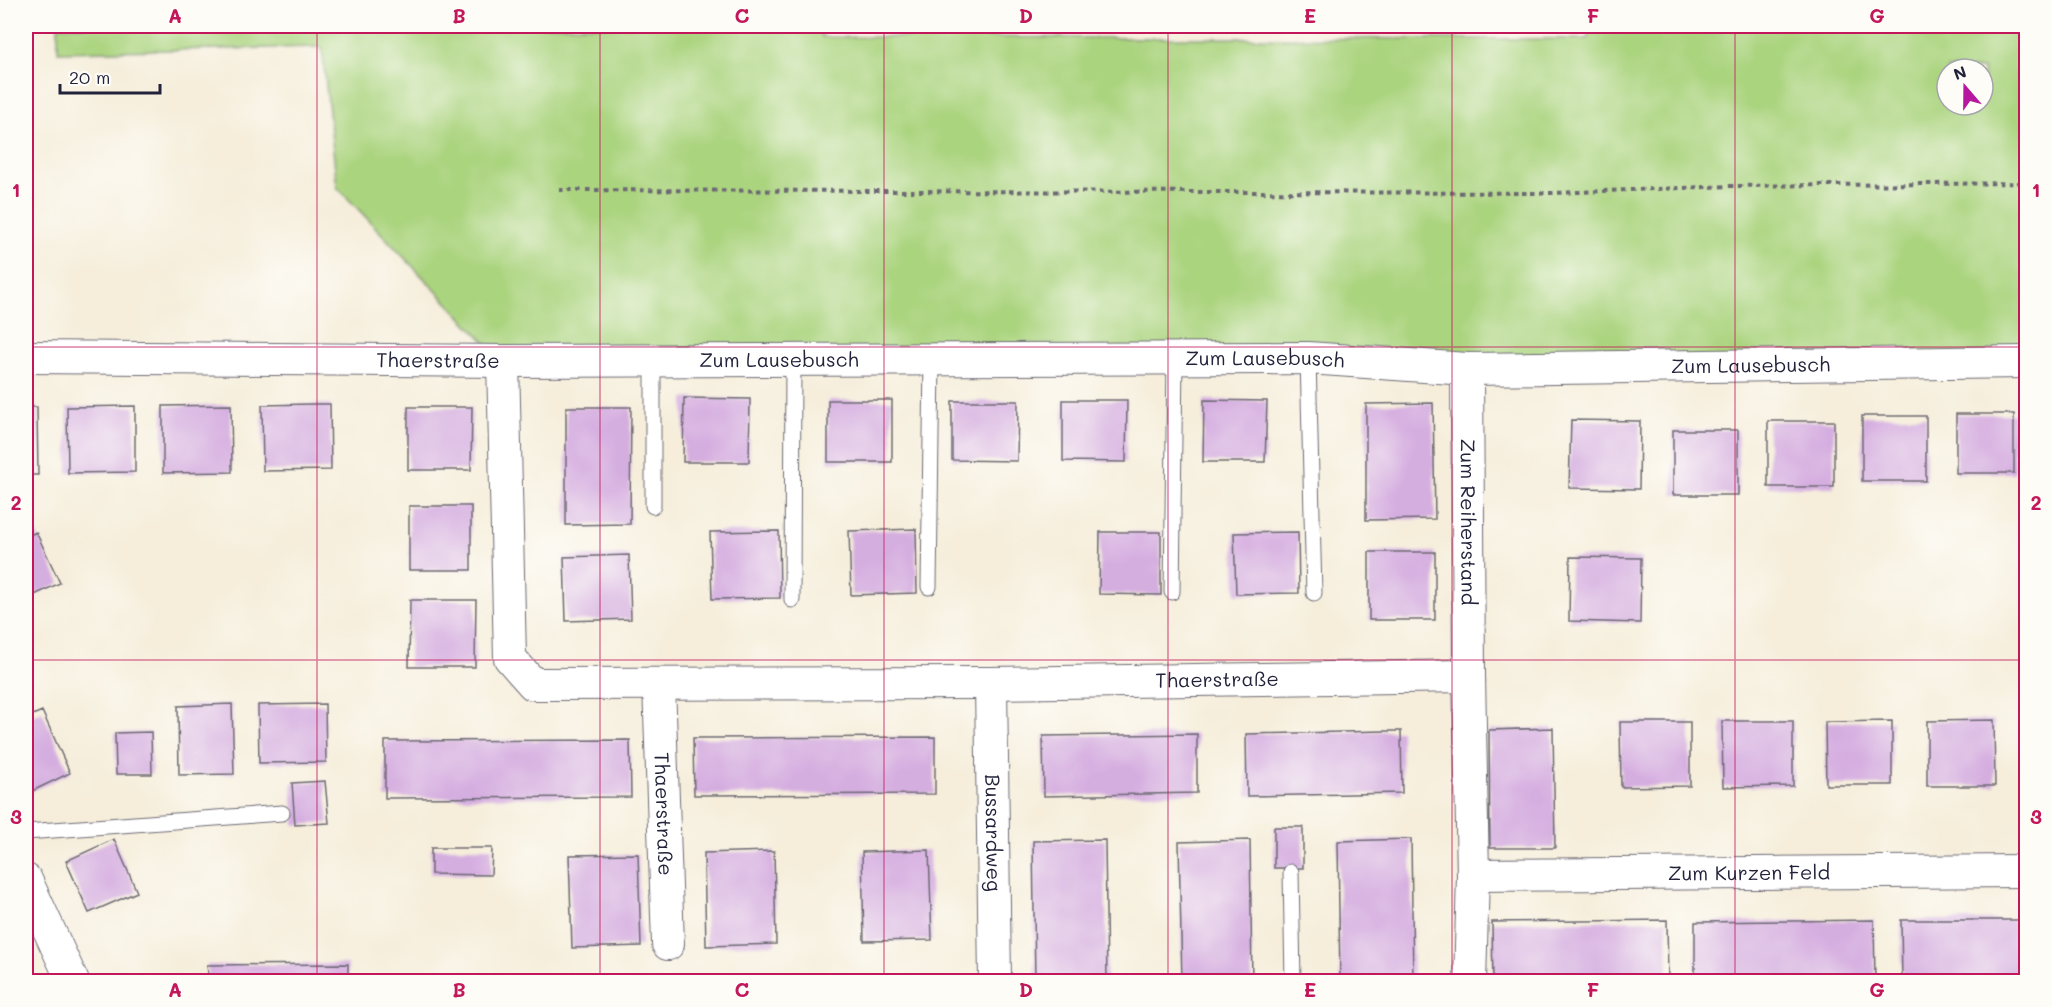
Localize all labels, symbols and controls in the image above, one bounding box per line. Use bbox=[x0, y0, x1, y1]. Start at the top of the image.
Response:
text: A bbox=[168, 2, 182, 28]
text: B bbox=[452, 2, 466, 28]
text: C bbox=[735, 2, 750, 28]
text: D bbox=[1019, 2, 1033, 28]
text: E bbox=[1304, 2, 1316, 28]
text: F bbox=[1587, 2, 1600, 28]
text: G bbox=[1869, 2, 1885, 28]
scale bar bbox=[60, 57, 160, 95]
north arrow bbox=[1935, 57, 1995, 117]
text: N bbox=[1950, 60, 1969, 84]
text: 20 m bbox=[69, 65, 110, 89]
text: 1 bbox=[12, 176, 20, 202]
text: 1 bbox=[2032, 176, 2040, 202]
street label: Zum Lausebusch bbox=[1185, 344, 1346, 373]
street label: Thaerstraße bbox=[376, 346, 500, 373]
street label: Zum Lausebusch bbox=[699, 346, 859, 372]
street label: Zum Lausebusch bbox=[1671, 350, 1830, 378]
street label: Zum Reiherstand bbox=[1455, 439, 1483, 605]
text: 2 bbox=[10, 489, 22, 515]
text: 2 bbox=[2030, 489, 2042, 515]
street label: Thaerstraße bbox=[1155, 665, 1279, 693]
street label: Thaerstraße bbox=[649, 752, 680, 876]
street label: Bussardweg bbox=[980, 774, 1008, 892]
text: 3 bbox=[10, 803, 22, 829]
text: 3 bbox=[2030, 803, 2042, 829]
street label: Zum Kurzen Feld bbox=[1668, 858, 1830, 886]
text: A bbox=[168, 976, 182, 1002]
text: B bbox=[452, 976, 466, 1002]
text: C bbox=[735, 976, 750, 1002]
text: D bbox=[1019, 976, 1033, 1002]
text: E bbox=[1304, 976, 1316, 1002]
text: F bbox=[1587, 976, 1600, 1002]
text: G bbox=[1869, 976, 1885, 1002]

